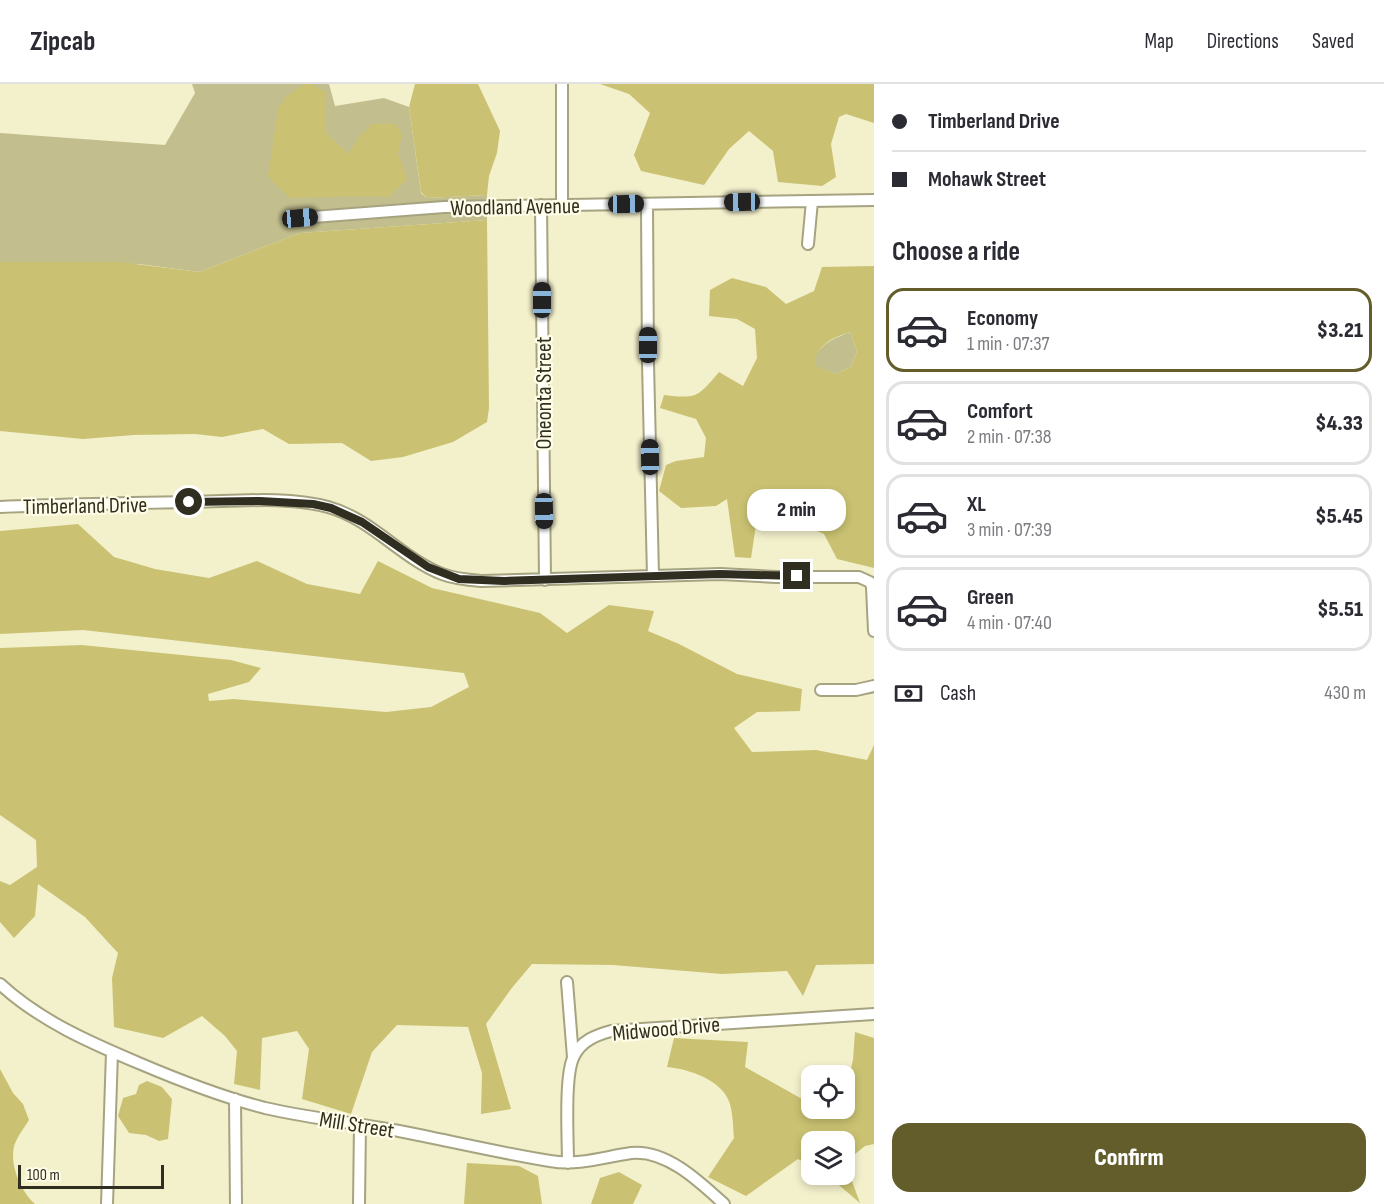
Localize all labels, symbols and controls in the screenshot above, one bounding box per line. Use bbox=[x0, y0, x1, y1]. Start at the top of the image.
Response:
text: Zipcab bbox=[30, 25, 95, 58]
text: Map bbox=[1144, 29, 1174, 54]
text: Directions bbox=[1207, 29, 1279, 54]
text: Saved bbox=[1312, 29, 1354, 54]
text: Timberland Drive bbox=[928, 108, 1060, 135]
text: Mohawk Street bbox=[928, 166, 1046, 193]
street label: Woodland Avenue bbox=[450, 193, 580, 222]
car bbox=[724, 193, 760, 211]
car bbox=[608, 195, 644, 213]
car bbox=[281, 207, 319, 229]
text: Choose a ride bbox=[892, 236, 1020, 268]
car bbox=[533, 282, 551, 318]
icon: car bbox=[895, 303, 949, 357]
text: Economy bbox=[967, 305, 1038, 332]
text: $3.21 bbox=[1317, 317, 1363, 344]
car bbox=[639, 327, 657, 363]
text: 1 min · 07:37 bbox=[967, 332, 1050, 356]
street label: Oneonta Street bbox=[531, 336, 558, 449]
icon: car bbox=[895, 396, 949, 450]
text: Comfort bbox=[967, 398, 1033, 425]
text: $4.33 bbox=[1315, 410, 1363, 437]
text: 2 min · 07:38 bbox=[967, 425, 1052, 449]
car bbox=[641, 439, 659, 475]
route start bbox=[175, 488, 202, 515]
callout: 2 min bbox=[748, 489, 846, 531]
icon: car bbox=[895, 489, 949, 543]
text: XL bbox=[967, 491, 986, 518]
street label: Timberland Drive bbox=[23, 492, 148, 521]
car bbox=[535, 493, 553, 529]
text: 2 min bbox=[777, 498, 816, 522]
text: $5.45 bbox=[1315, 503, 1363, 530]
text: 3 min · 07:39 bbox=[967, 518, 1052, 542]
route end bbox=[783, 562, 810, 589]
icon: car bbox=[895, 582, 949, 636]
text: Green bbox=[967, 584, 1014, 611]
text: $5.51 bbox=[1317, 596, 1363, 623]
text: 4 min · 07:40 bbox=[967, 611, 1052, 635]
icon: cash bbox=[892, 677, 925, 710]
text: Cash bbox=[940, 680, 976, 707]
text: 430 m bbox=[1324, 681, 1366, 705]
street label: Midwood Drive bbox=[611, 1011, 721, 1048]
map controls bbox=[801, 1065, 855, 1185]
button: locate bbox=[801, 1065, 855, 1119]
street label: Mill Street bbox=[317, 1106, 396, 1145]
button: Confirm bbox=[892, 1123, 1366, 1192]
button: layers bbox=[801, 1131, 855, 1185]
scale bar bbox=[18, 1162, 164, 1190]
text: 100 m bbox=[27, 1166, 60, 1185]

